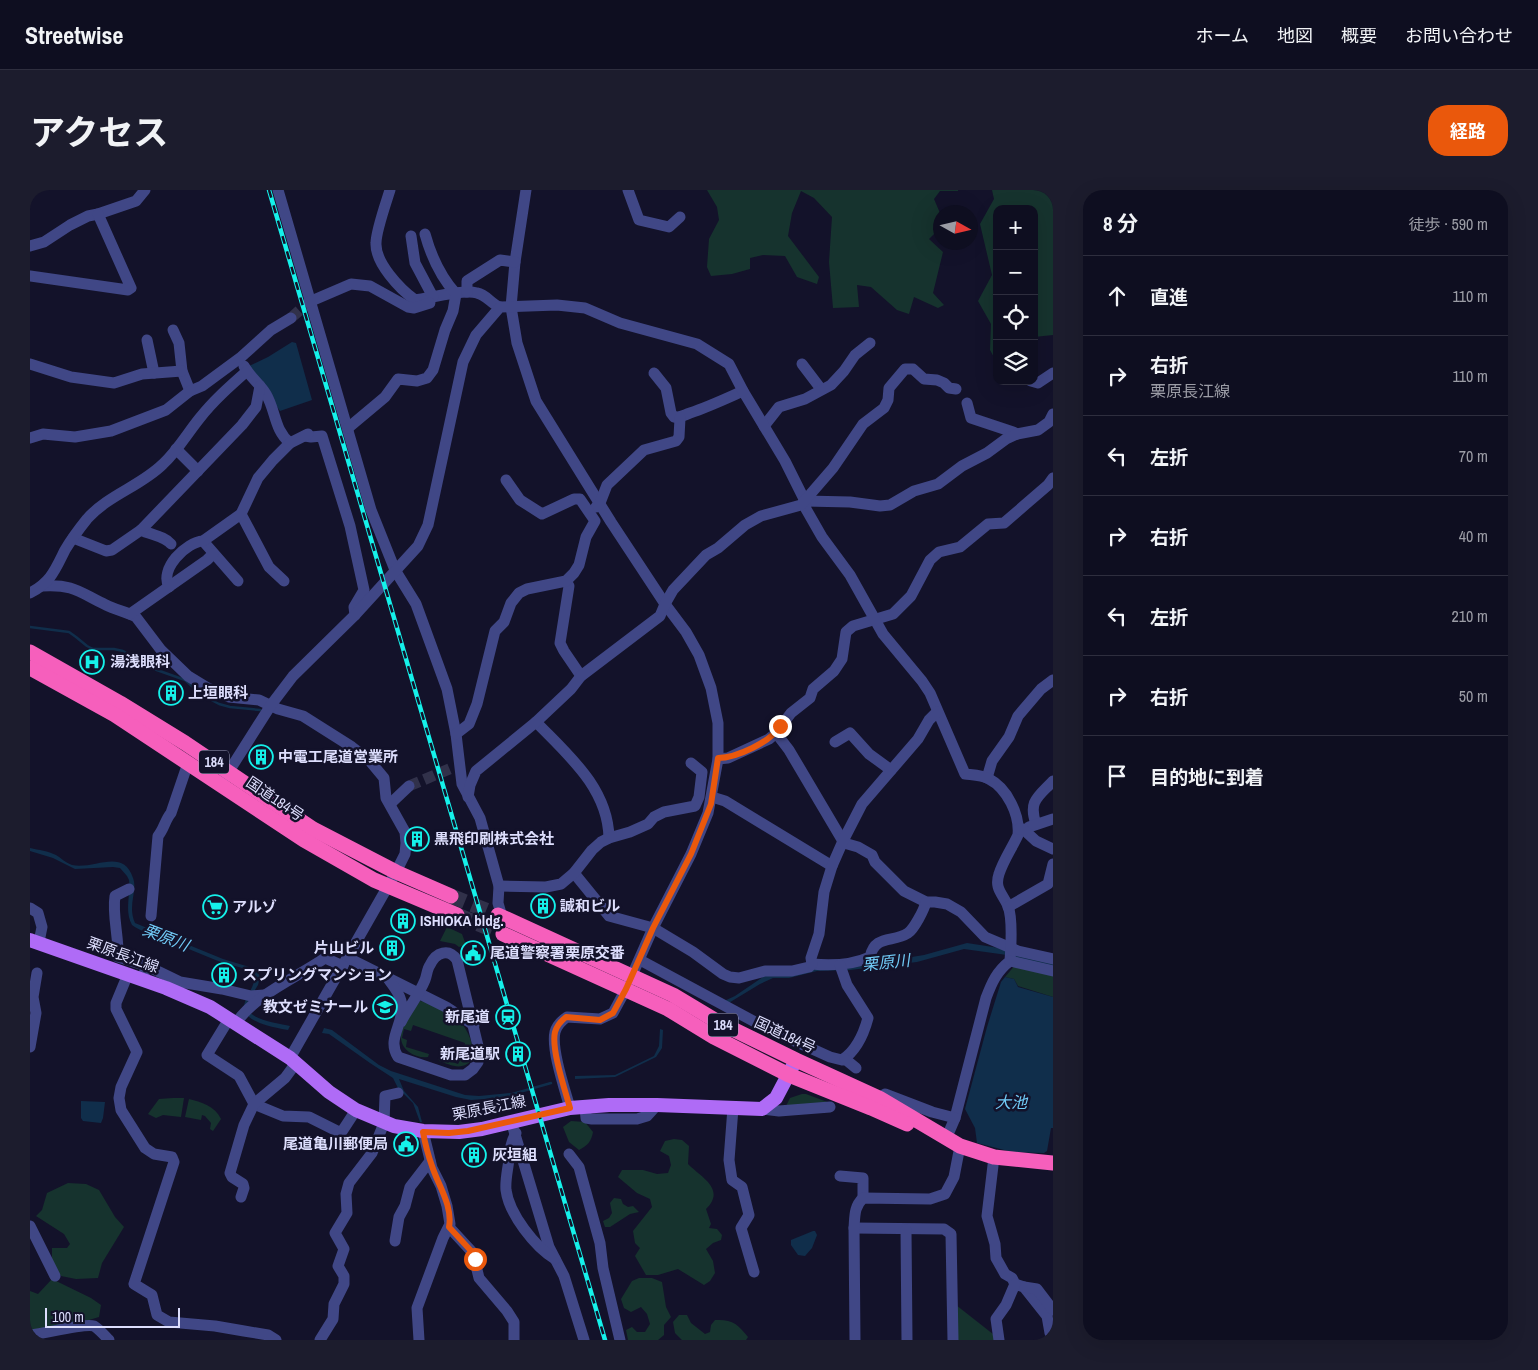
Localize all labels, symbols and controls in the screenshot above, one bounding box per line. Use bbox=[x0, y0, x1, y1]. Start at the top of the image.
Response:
text: Streetwise bbox=[25, 19, 123, 51]
text: ホーム bbox=[1196, 23, 1249, 48]
text: 地図 bbox=[1277, 23, 1313, 48]
text: 概要 bbox=[1341, 23, 1377, 48]
text: お問い合わせ bbox=[1405, 23, 1513, 48]
button: 経路 bbox=[1428, 105, 1508, 156]
text: アクセス bbox=[30, 109, 168, 156]
north arrow bbox=[933, 205, 978, 250]
map controls bbox=[993, 205, 1038, 385]
button: + bbox=[993, 205, 1038, 250]
text: 8 分 bbox=[1103, 209, 1138, 238]
text: 徒歩 · 590 m bbox=[1409, 213, 1488, 235]
button: − bbox=[993, 250, 1038, 295]
icon: ahead bbox=[1103, 282, 1131, 310]
text: 直進 bbox=[1150, 284, 1188, 310]
text: 110 m bbox=[1452, 285, 1488, 307]
button: locate bbox=[993, 295, 1038, 340]
button: layers bbox=[993, 340, 1038, 385]
text: 右折 bbox=[1150, 352, 1188, 378]
icon: right bbox=[1103, 362, 1131, 390]
text: 110 m bbox=[1452, 365, 1488, 387]
text: 栗原長江線 bbox=[1150, 380, 1230, 402]
icon: left bbox=[1103, 442, 1131, 470]
text: 左折 bbox=[1150, 444, 1188, 470]
text: 70 m bbox=[1459, 445, 1488, 467]
icon: right bbox=[1103, 522, 1131, 550]
text: 右折 bbox=[1150, 524, 1188, 550]
text: 40 m bbox=[1459, 525, 1488, 547]
icon: left bbox=[1103, 602, 1131, 630]
text: 左折 bbox=[1150, 604, 1188, 630]
text: 210 m bbox=[1452, 605, 1488, 627]
hospital icon: 湯浅眼科 bbox=[79, 649, 105, 675]
place label: 湯浅眼科 bbox=[110, 651, 170, 672]
building icon: 上垣眼科 bbox=[158, 680, 184, 706]
place label: 上垣眼科 bbox=[188, 682, 248, 703]
icon: right bbox=[1103, 682, 1131, 710]
text: 右折 bbox=[1150, 684, 1188, 710]
text: 50 m bbox=[1459, 685, 1488, 707]
route end bbox=[769, 715, 792, 738]
building icon: 中電工尾道営業所 bbox=[248, 744, 274, 770]
place label: 中電工尾道営業所 bbox=[278, 746, 398, 767]
road number: 184 bbox=[199, 750, 229, 774]
icon: arrive bbox=[1103, 762, 1131, 790]
text: 目的地に到着 bbox=[1150, 764, 1264, 790]
street label: 国道184号 bbox=[242, 772, 308, 826]
building icon: 黒飛印刷株式会社 bbox=[404, 826, 430, 852]
place label: 黒飛印刷株式会社 bbox=[434, 828, 554, 849]
building icon: 誠和ビル bbox=[530, 893, 556, 919]
supermarket icon: アルゾ bbox=[202, 894, 228, 920]
place label: 誠和ビル bbox=[560, 895, 620, 916]
place label: アルゾ bbox=[232, 896, 277, 917]
building icon: ISHIOKA bldg. bbox=[390, 908, 416, 934]
place label: ISHIOKA bldg. bbox=[420, 910, 504, 931]
water label: 栗原川 bbox=[140, 918, 194, 957]
street label: 栗原長江線 bbox=[84, 932, 162, 977]
building icon: 片山ビル bbox=[379, 935, 405, 961]
place label: 片山ビル bbox=[314, 937, 374, 958]
public building icon: 尾道警察署栗原交番 bbox=[460, 940, 486, 966]
place label: 尾道警察署栗原交番 bbox=[490, 942, 625, 963]
water label: 栗原川 bbox=[861, 948, 913, 975]
building icon: スプリングマンション bbox=[211, 962, 237, 988]
place label: スプリングマンション bbox=[242, 964, 392, 985]
school or university icon: 教文ゼミナール bbox=[372, 994, 398, 1020]
place label: 教文ゼミナール bbox=[263, 996, 368, 1017]
station icon: 新尾道 bbox=[495, 1004, 521, 1030]
place label: 新尾道 bbox=[445, 1006, 490, 1027]
street label: 国道184号 bbox=[751, 1011, 819, 1058]
road number: 184 bbox=[708, 1014, 738, 1036]
building icon: 新尾道駅 bbox=[505, 1041, 531, 1067]
place label: 新尾道駅 bbox=[440, 1043, 500, 1064]
street label: 栗原長江線 bbox=[450, 1090, 528, 1125]
water label: 大池 bbox=[995, 1091, 1029, 1113]
public building icon: 尾道亀川郵便局 bbox=[393, 1131, 419, 1157]
place label: 尾道亀川郵便局 bbox=[283, 1133, 388, 1154]
building icon: 灰垣組 bbox=[461, 1142, 487, 1168]
place label: 灰垣組 bbox=[492, 1144, 537, 1165]
route start bbox=[464, 1248, 487, 1271]
scale bar bbox=[45, 1305, 180, 1328]
text: 100 m bbox=[52, 1308, 84, 1326]

